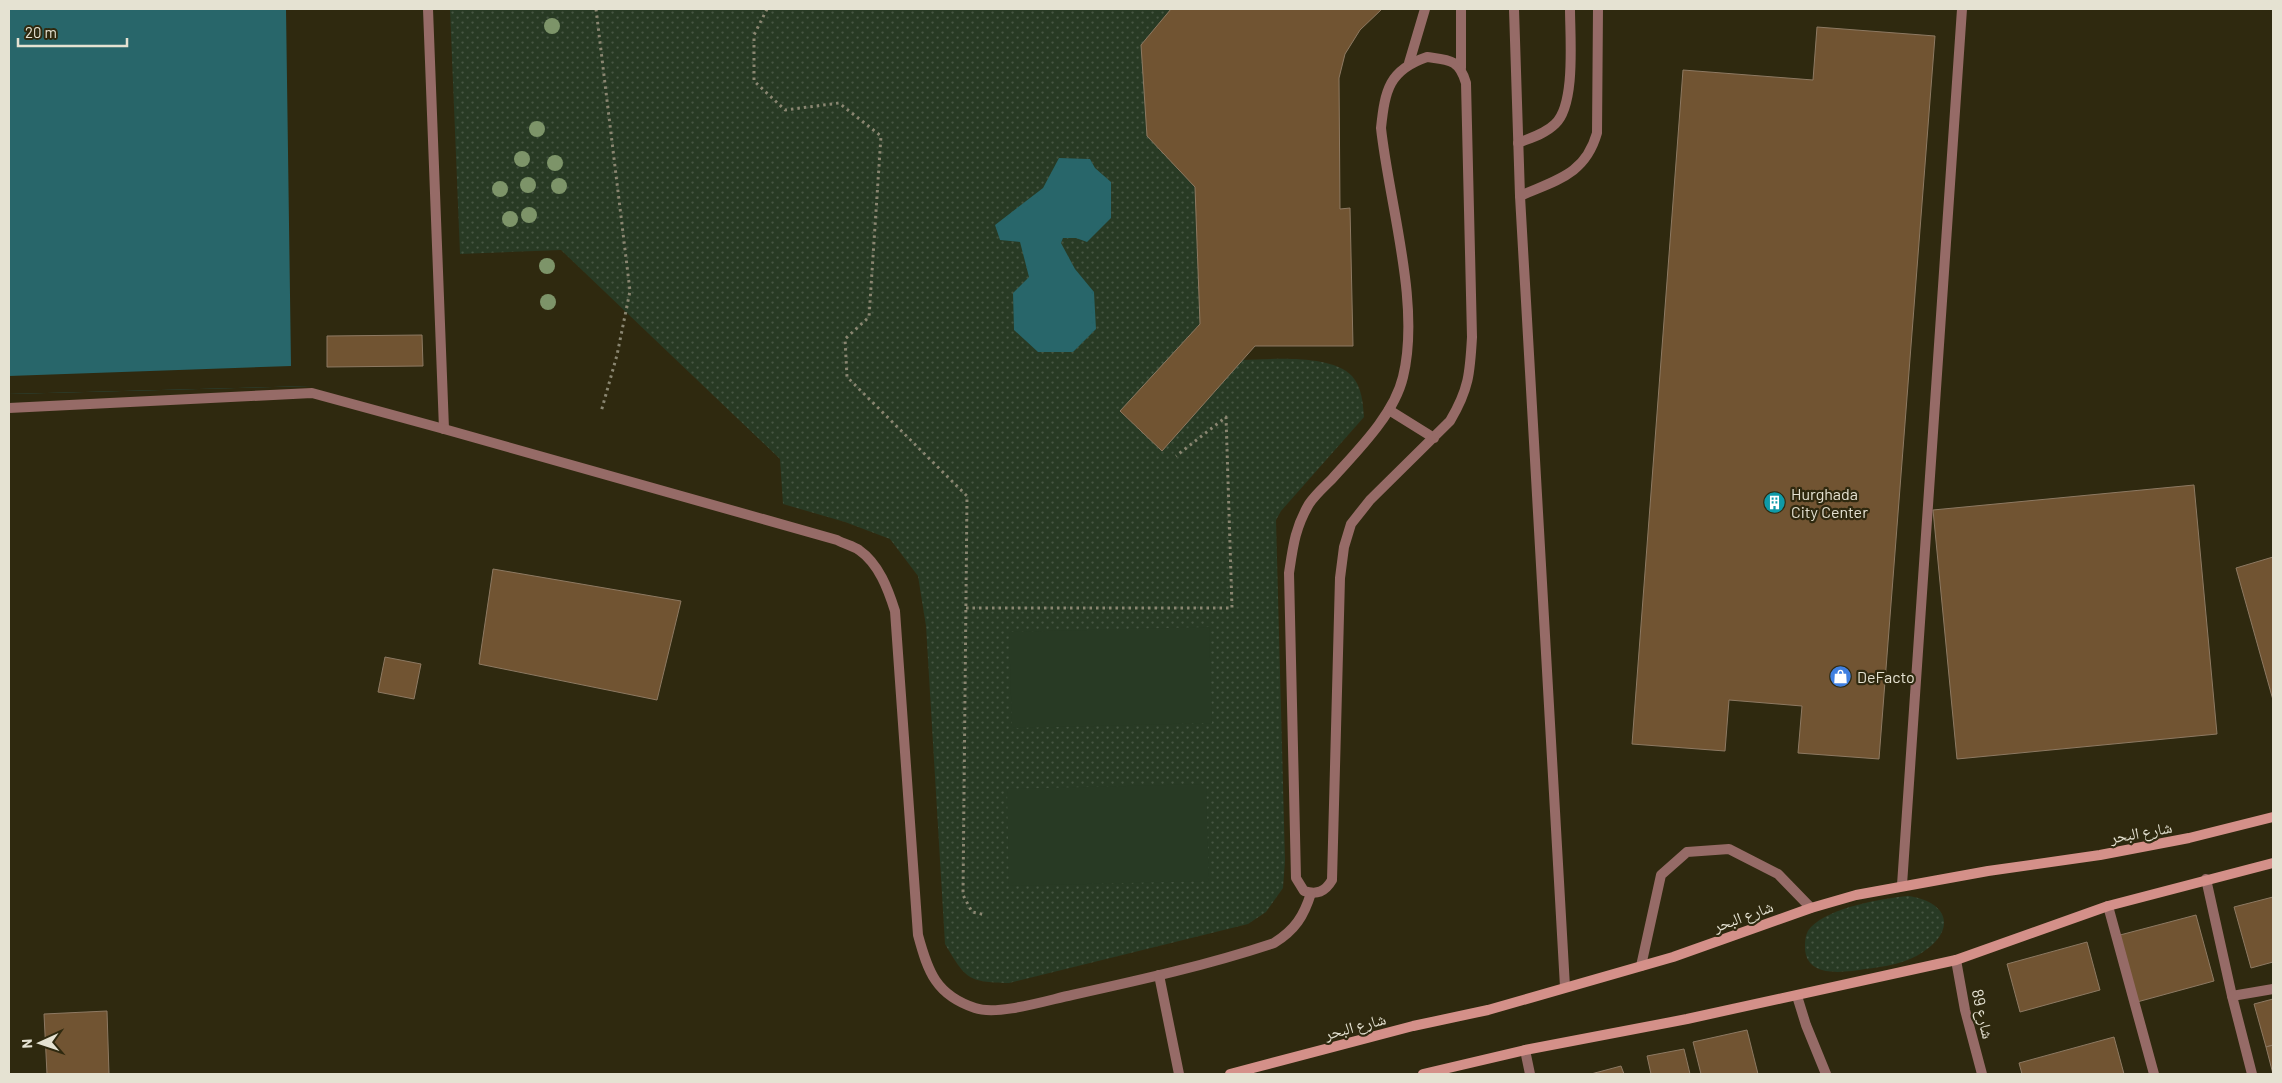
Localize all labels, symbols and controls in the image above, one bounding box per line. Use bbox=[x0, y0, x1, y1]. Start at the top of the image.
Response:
scale bar bbox=[18, 15, 126, 47]
text: 20 m bbox=[25, 23, 57, 41]
place label: Hurghada City Center bbox=[1791, 484, 1868, 521]
building icon: Hurghada City Center bbox=[1763, 491, 1787, 515]
shop icon: DeFacto bbox=[1829, 665, 1853, 689]
place label: DeFacto bbox=[1857, 667, 1915, 686]
street label: شارع البحر bbox=[2107, 817, 2174, 848]
street label: شارع البحر bbox=[1709, 896, 1776, 937]
street label: شارع 89 bbox=[1967, 987, 1998, 1041]
street label: شارع البحر bbox=[1321, 1008, 1388, 1045]
north arrow bbox=[15, 1018, 65, 1068]
text: N bbox=[18, 1039, 35, 1049]

